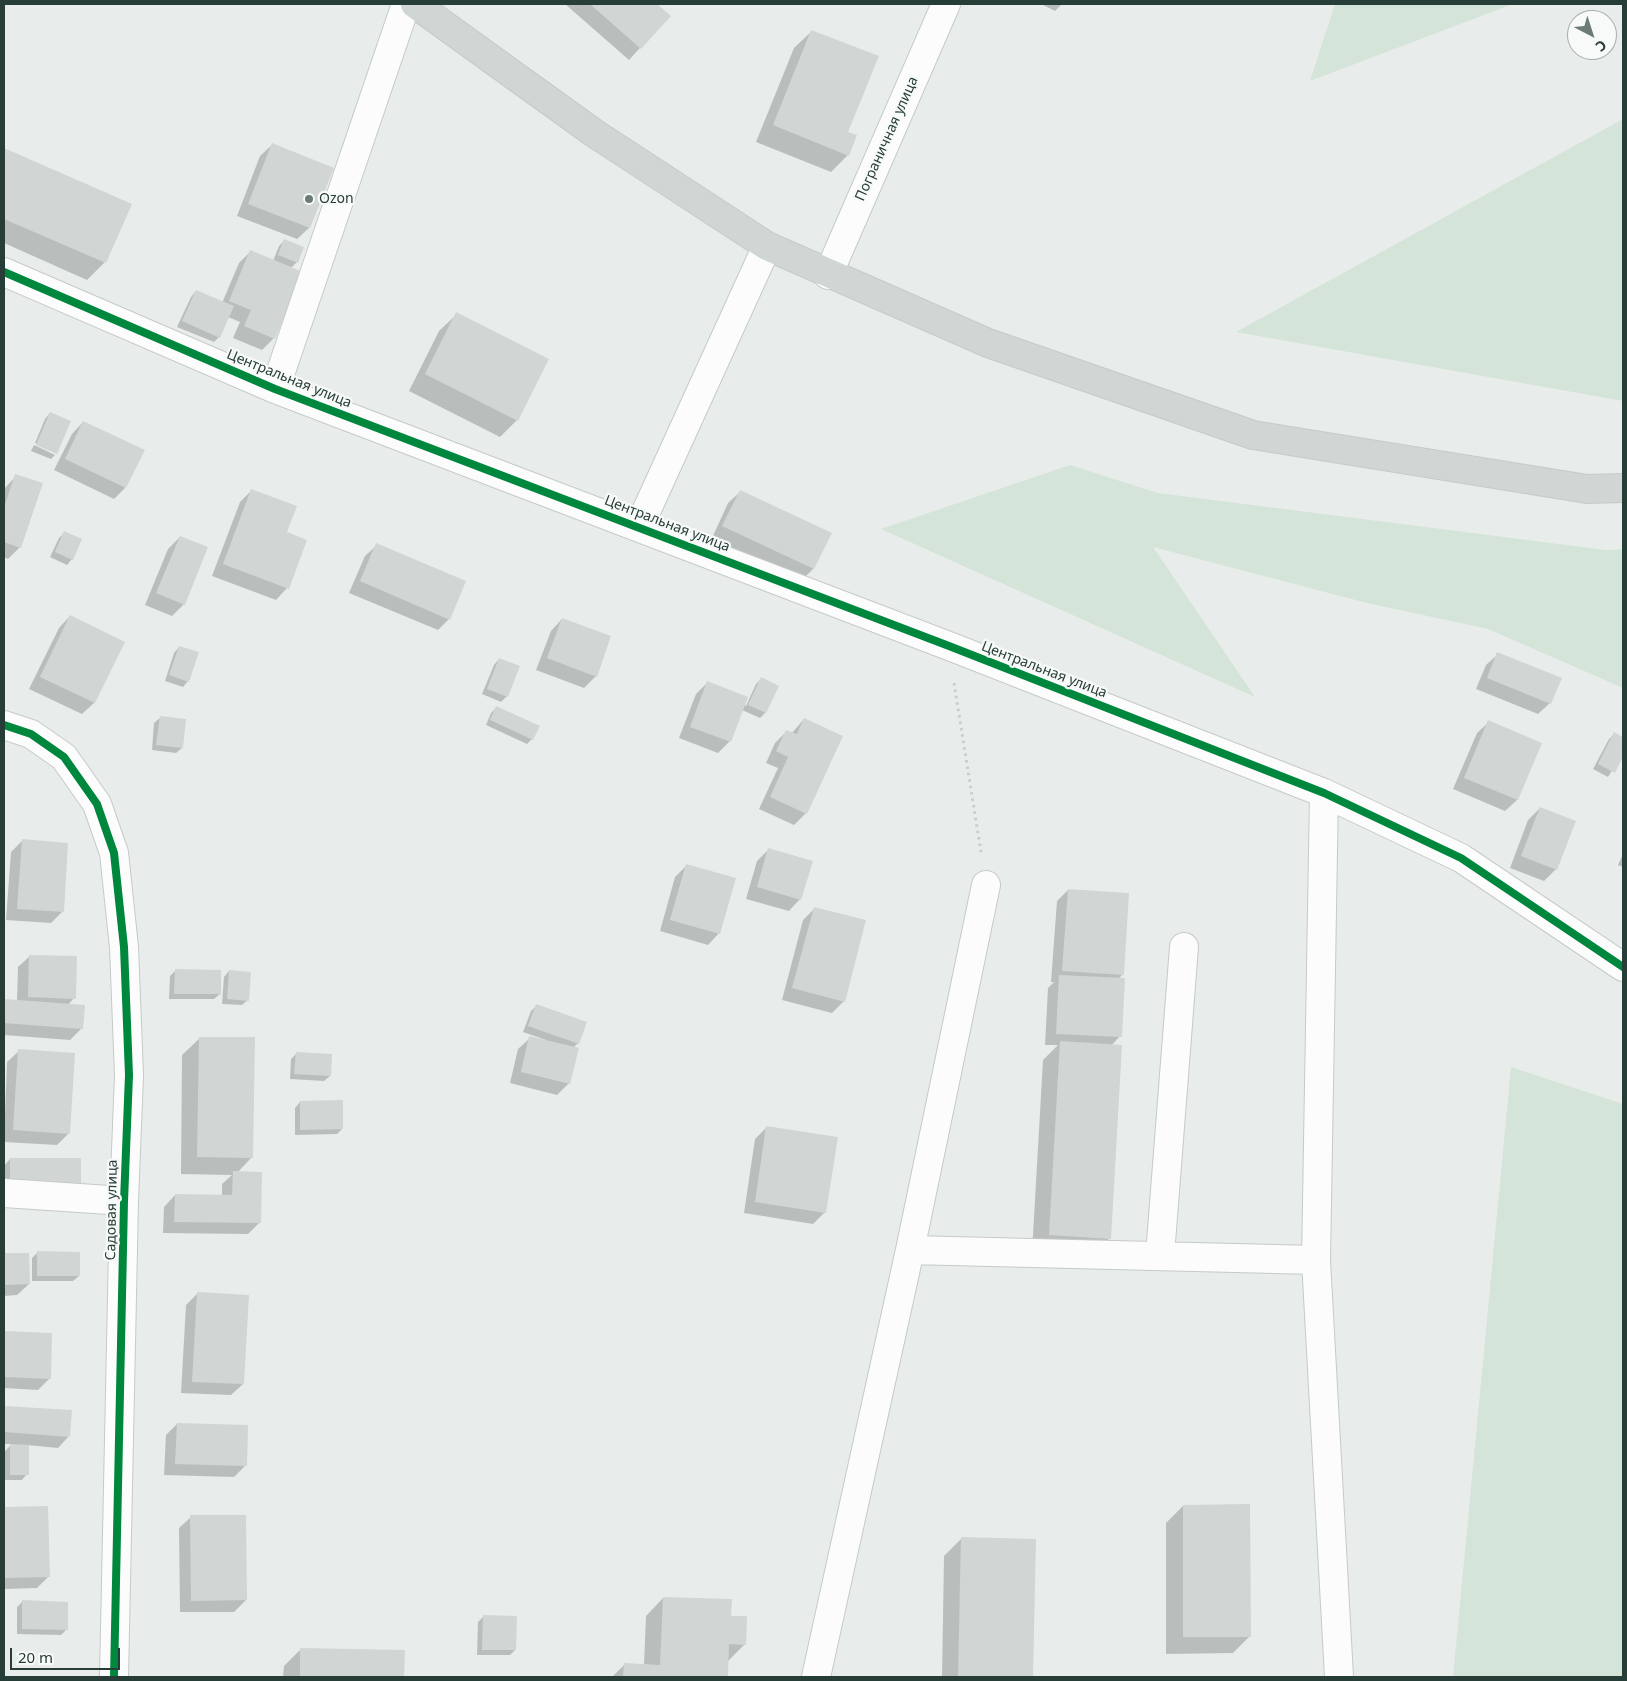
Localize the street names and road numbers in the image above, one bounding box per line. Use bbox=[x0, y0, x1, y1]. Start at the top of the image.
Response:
street label: Пограничная улица bbox=[852, 74, 922, 204]
street label: Центральная улица bbox=[224, 346, 354, 412]
street label: Центральная улица bbox=[602, 492, 732, 556]
street label: Центральная улица bbox=[979, 638, 1109, 702]
street label: Садовая улица bbox=[103, 1160, 121, 1260]

